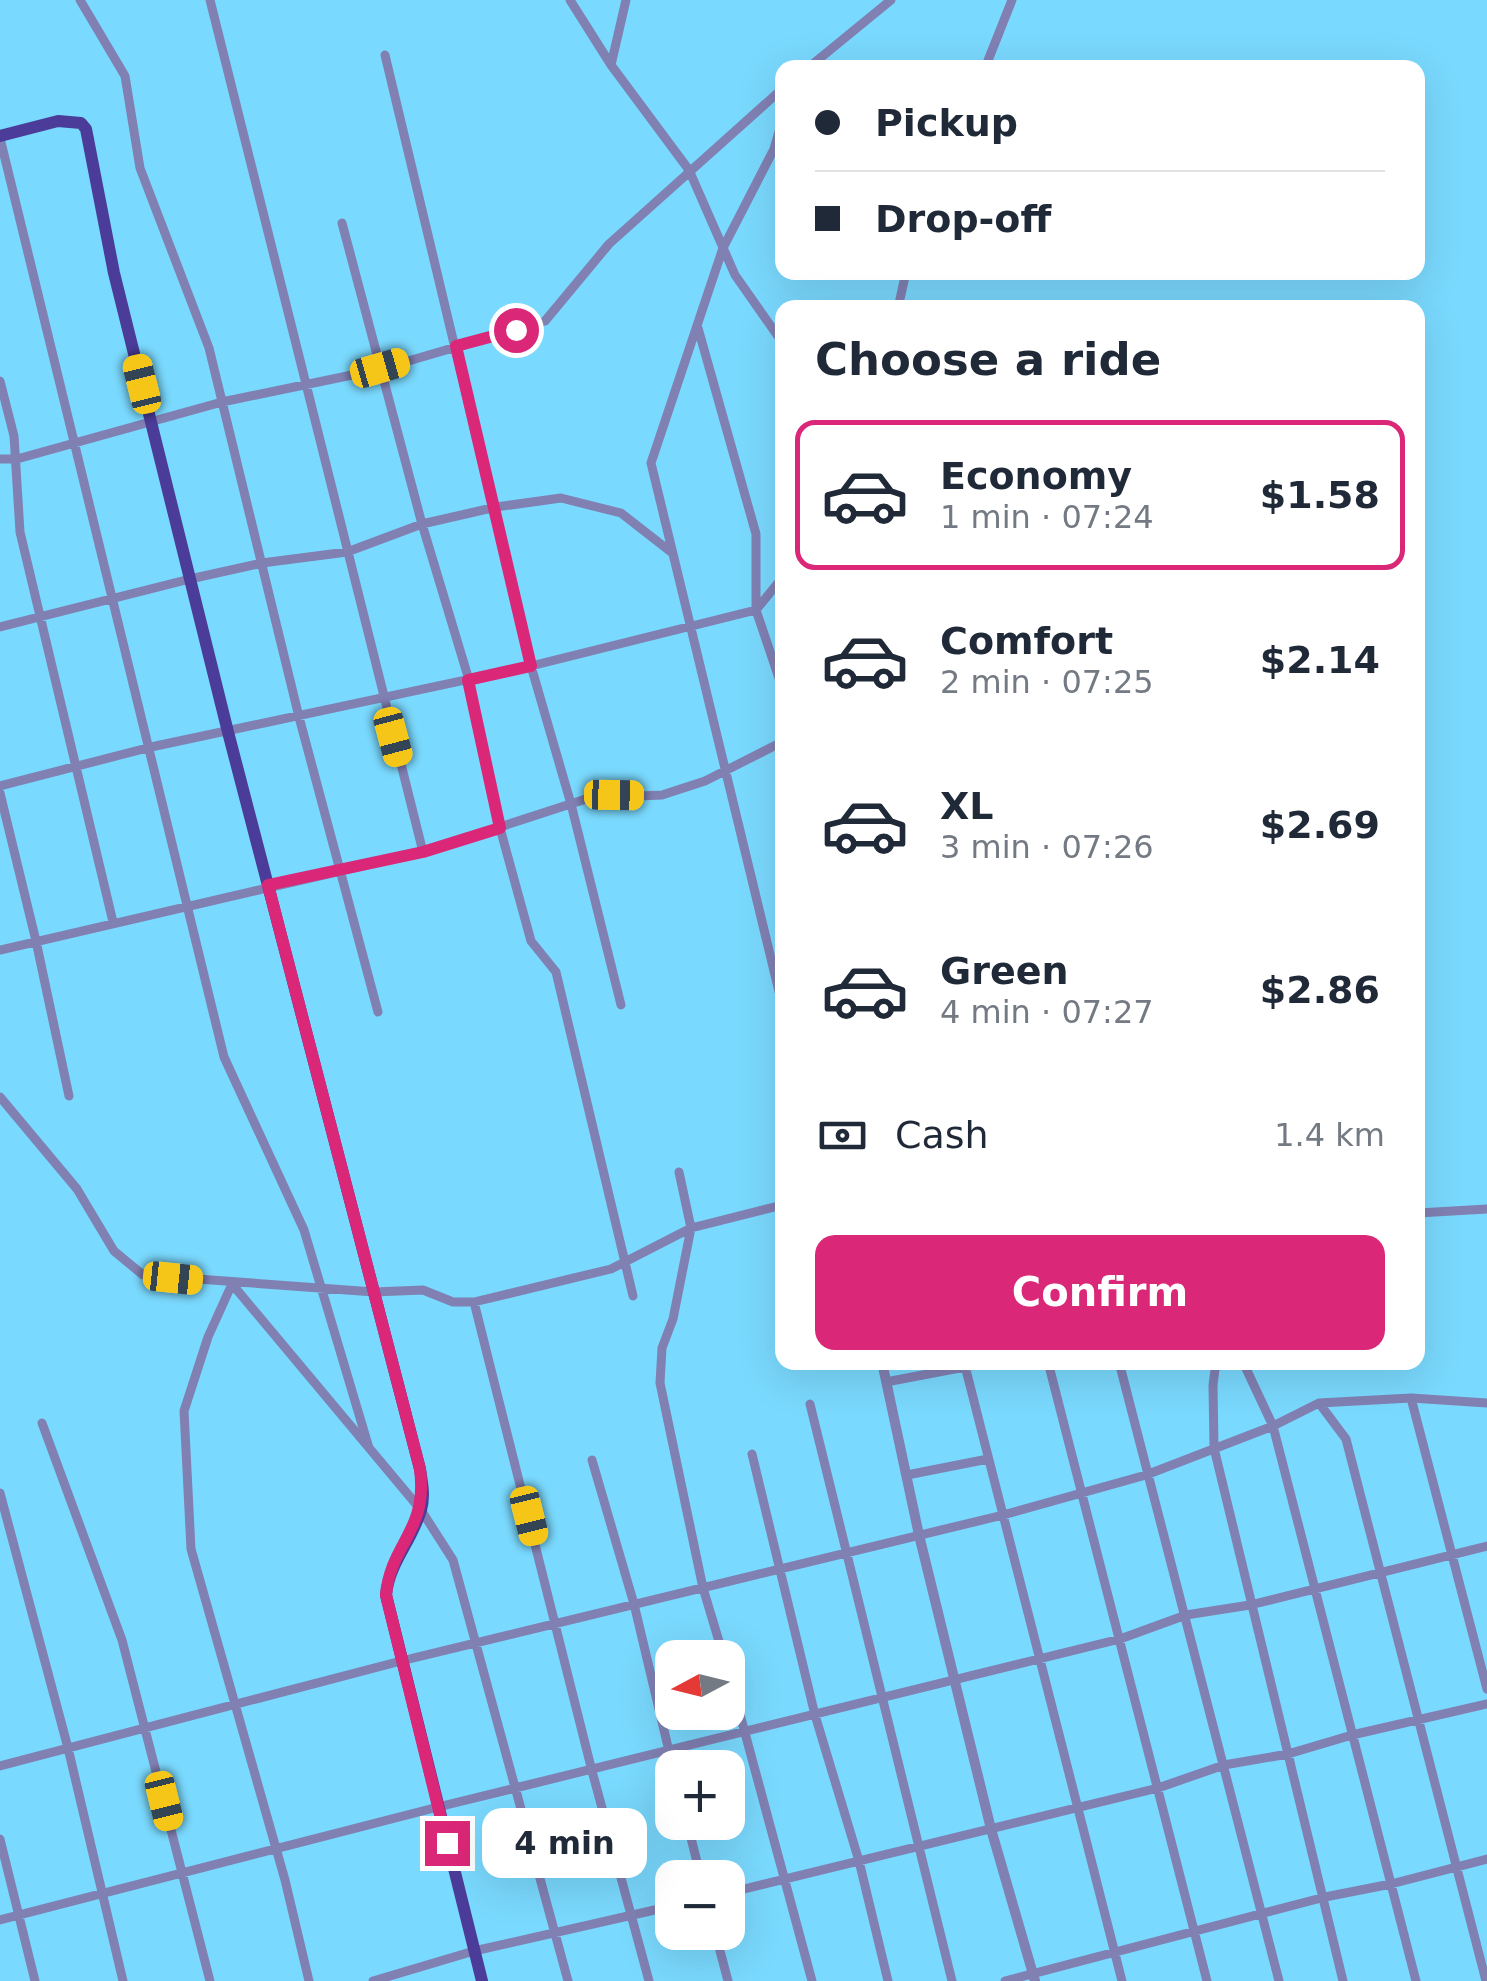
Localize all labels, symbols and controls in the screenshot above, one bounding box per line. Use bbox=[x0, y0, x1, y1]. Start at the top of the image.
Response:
text: Pickup bbox=[875, 101, 1018, 145]
text: Drop-off bbox=[875, 197, 1051, 241]
route start bbox=[494, 308, 539, 353]
text: Choose a ride bbox=[815, 333, 1161, 386]
car bbox=[347, 345, 413, 391]
car bbox=[120, 351, 164, 417]
icon: car bbox=[820, 450, 910, 540]
text: Economy bbox=[940, 454, 1132, 498]
text: $1.58 bbox=[1260, 473, 1380, 517]
text: 1 min · 07:24 bbox=[940, 498, 1154, 536]
icon: car bbox=[820, 615, 910, 705]
text: Comfort bbox=[940, 619, 1113, 663]
text: $2.14 bbox=[1260, 638, 1380, 682]
text: 2 min · 07:25 bbox=[940, 663, 1154, 701]
car bbox=[371, 704, 415, 770]
car bbox=[584, 779, 644, 811]
icon: car bbox=[820, 780, 910, 870]
text: XL bbox=[940, 784, 994, 828]
text: $2.69 bbox=[1260, 803, 1380, 847]
text: 3 min · 07:26 bbox=[940, 828, 1154, 866]
icon: car bbox=[820, 945, 910, 1035]
text: Green bbox=[940, 949, 1069, 993]
text: $2.86 bbox=[1260, 968, 1380, 1012]
text: 4 min · 07:27 bbox=[940, 993, 1154, 1031]
icon: cash bbox=[815, 1108, 870, 1163]
text: Cash bbox=[895, 1113, 989, 1157]
text: 1.4 km bbox=[1274, 1116, 1385, 1154]
button: Confirm bbox=[815, 1235, 1385, 1350]
car bbox=[142, 1260, 204, 1296]
car bbox=[507, 1483, 551, 1549]
north arrow bbox=[655, 1640, 745, 1730]
map controls bbox=[655, 1640, 745, 1950]
button: + bbox=[655, 1750, 745, 1840]
car bbox=[142, 1768, 186, 1834]
callout: 4 min bbox=[482, 1808, 647, 1878]
route end bbox=[425, 1821, 470, 1866]
text: 4 min bbox=[514, 1824, 615, 1862]
button: − bbox=[655, 1860, 745, 1950]

